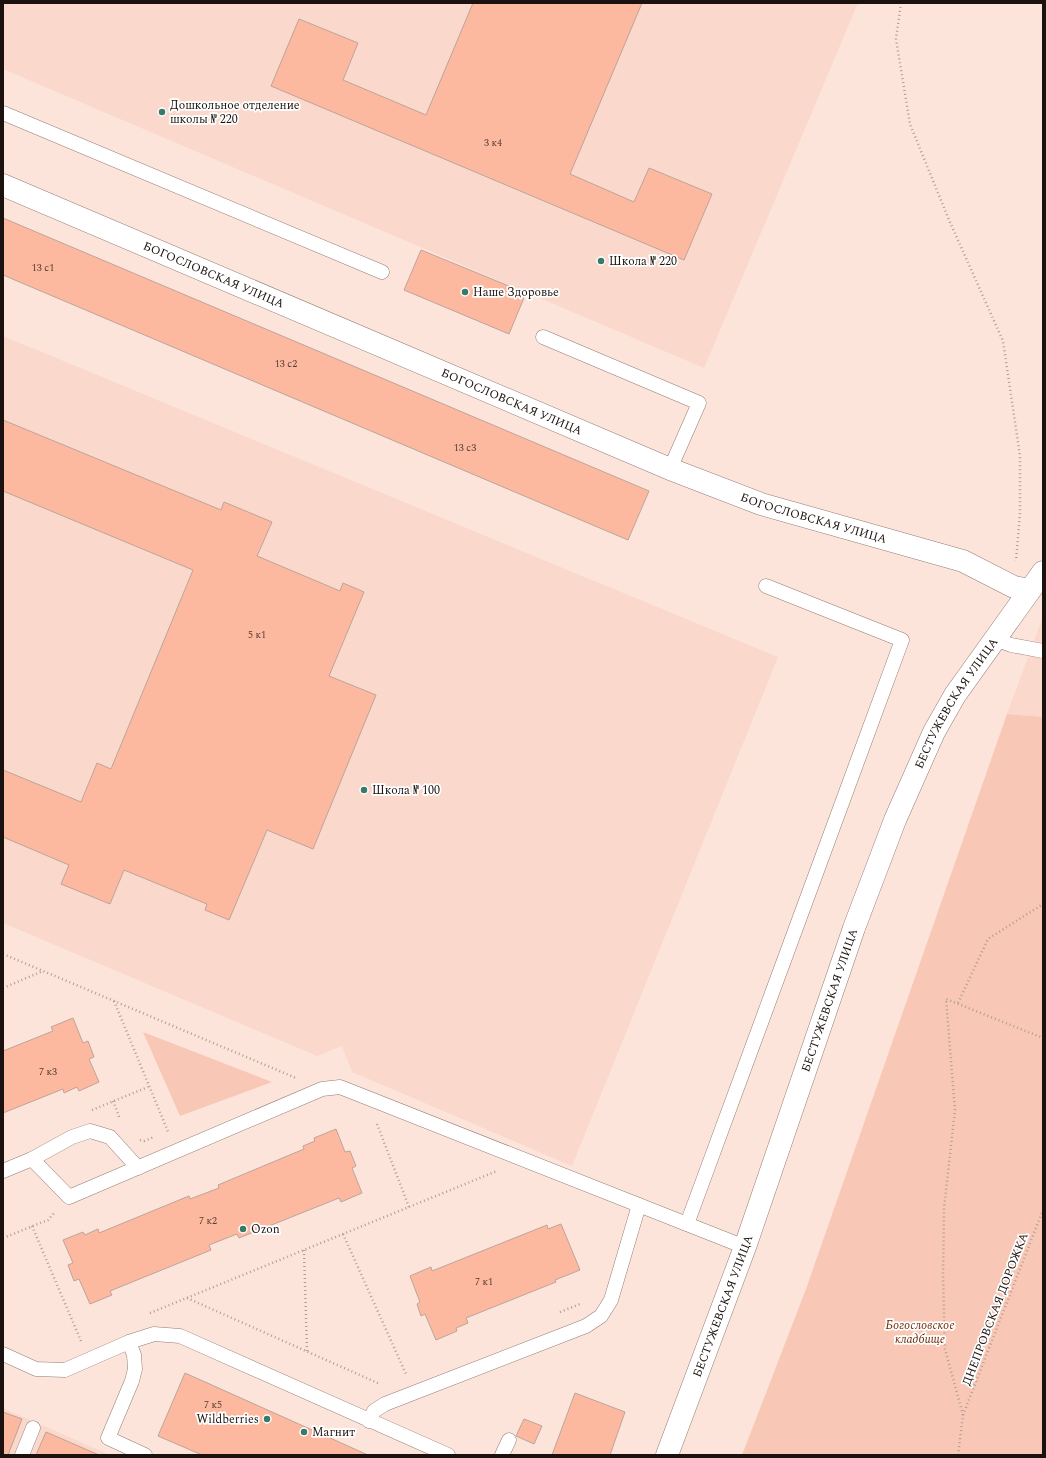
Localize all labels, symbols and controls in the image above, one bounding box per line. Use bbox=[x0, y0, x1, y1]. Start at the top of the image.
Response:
place label: Дошкольное отделение школы № 220 bbox=[170, 96, 300, 129]
marker: Дошкольное отделение школы № 220 bbox=[157, 107, 167, 117]
house number: 3 к4 bbox=[484, 135, 502, 151]
street label: БОГОСЛОВСКАЯ УЛИЦА bbox=[140, 237, 287, 314]
place label: Школа № 220 bbox=[609, 252, 677, 271]
marker: Школа № 220 bbox=[596, 256, 606, 266]
house number: 13 с1 bbox=[32, 260, 54, 276]
place label: Наше Здоровье bbox=[473, 283, 559, 302]
marker: Наше Здоровье bbox=[460, 287, 470, 297]
house number: 13 с2 bbox=[275, 356, 297, 372]
street label: БОГОСЛОВСКАЯ УЛИЦА bbox=[438, 364, 585, 441]
house number: 13 с3 bbox=[454, 440, 476, 456]
street label: БОГОСЛОВСКАЯ УЛИЦА bbox=[737, 488, 889, 549]
house number: 5 к1 bbox=[248, 627, 266, 643]
street label: БЕСТУЖЕВСКАЯ УЛИЦА bbox=[910, 634, 1003, 772]
place label: Школа № 100 bbox=[372, 781, 440, 800]
marker: Школа № 100 bbox=[359, 785, 369, 795]
street label: БЕСТУЖЕВСКАЯ УЛИЦА bbox=[796, 926, 863, 1075]
house number: 7 к3 bbox=[39, 1064, 57, 1080]
house number: 7 к2 bbox=[199, 1213, 217, 1229]
place label: Ozon bbox=[251, 1220, 280, 1239]
marker: Ozon bbox=[238, 1224, 248, 1234]
street label: ДНЕПРОВСКАЯ ДОРОЖКА bbox=[957, 1230, 1033, 1389]
street label: БЕСТУЖЕВСКАЯ УЛИЦА bbox=[688, 1233, 758, 1380]
house number: 7 к1 bbox=[475, 1274, 493, 1290]
park label: Богословское кладбище bbox=[885, 1316, 955, 1349]
house number: 7 к5 bbox=[204, 1397, 222, 1413]
place label: Wildberries bbox=[196, 1410, 259, 1429]
marker: Wildberries bbox=[262, 1414, 272, 1424]
place label: Магнит bbox=[312, 1423, 355, 1442]
marker: Магнит bbox=[299, 1427, 309, 1437]

